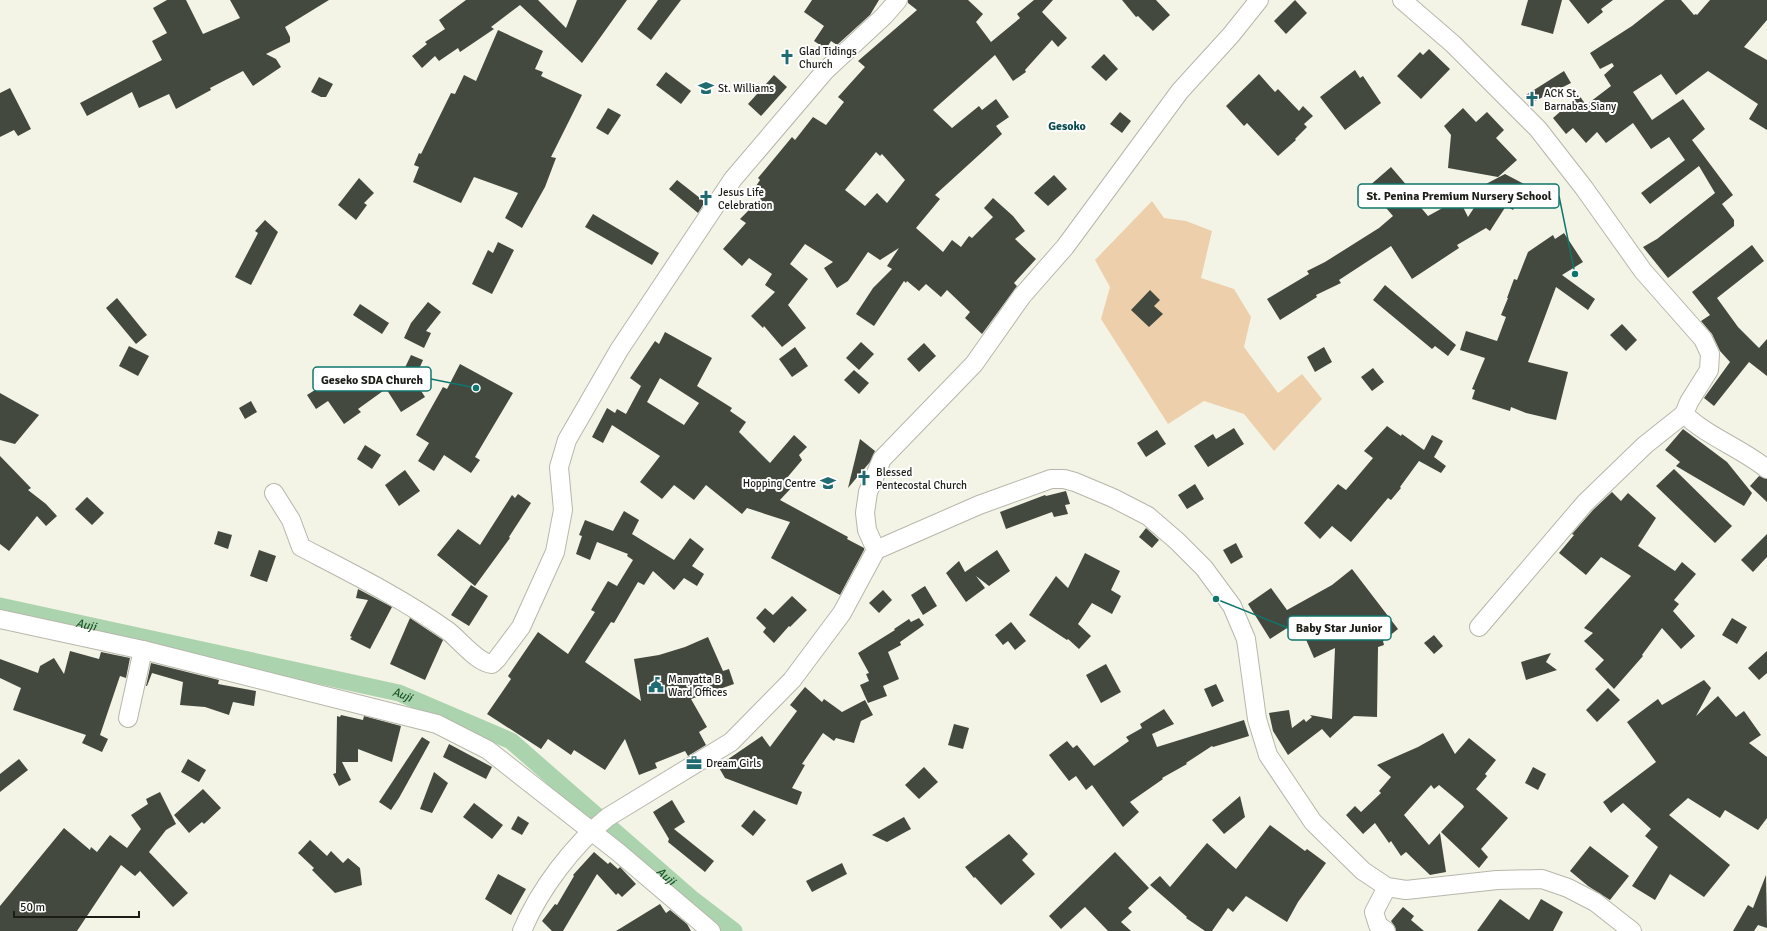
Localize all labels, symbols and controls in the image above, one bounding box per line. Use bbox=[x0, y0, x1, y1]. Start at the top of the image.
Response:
place label: Glad Tidings Church bbox=[799, 45, 857, 71]
church icon: Glad Tidings Church bbox=[778, 48, 796, 66]
school or university icon: St. Williams bbox=[697, 79, 715, 97]
place label: St. Williams bbox=[718, 82, 774, 95]
place label: ACK St. Barnabas Siany bbox=[1544, 87, 1617, 113]
church icon: ACK St. Barnabas Siany bbox=[1523, 90, 1541, 108]
district label: Gesoko bbox=[1048, 119, 1086, 134]
callout: St. Penina Premium Nursery School bbox=[1358, 184, 1559, 208]
place label: Jesus Life Celebration bbox=[718, 186, 773, 212]
church icon: Jesus Life Celebration bbox=[697, 189, 715, 207]
text: St. Penina Premium Nursery School bbox=[1366, 189, 1552, 204]
callout: Geseko SDA Church bbox=[313, 367, 431, 391]
text: Geseko SDA Church bbox=[321, 373, 424, 388]
place label: Blessed Pentecostal Church bbox=[876, 466, 967, 492]
church icon: Blessed Pentecostal Church bbox=[855, 469, 873, 487]
school or university icon: Hopping Centre bbox=[819, 474, 837, 492]
place label: Hopping Centre bbox=[743, 477, 816, 490]
water label: Auji bbox=[74, 616, 99, 635]
callout: Baby Star Junior bbox=[1288, 616, 1391, 640]
text: Baby Star Junior bbox=[1296, 621, 1383, 636]
place label: Manyatta B Ward Offices bbox=[668, 673, 727, 699]
public building icon: Manyatta B Ward Offices bbox=[647, 676, 665, 694]
water label: Auji bbox=[391, 685, 416, 706]
office icon: Dream Girls bbox=[685, 754, 703, 772]
place label: Dream Girls bbox=[706, 757, 762, 770]
water label: Auji bbox=[653, 864, 680, 890]
scale bar bbox=[14, 893, 139, 919]
text: 50 m bbox=[20, 900, 45, 915]

